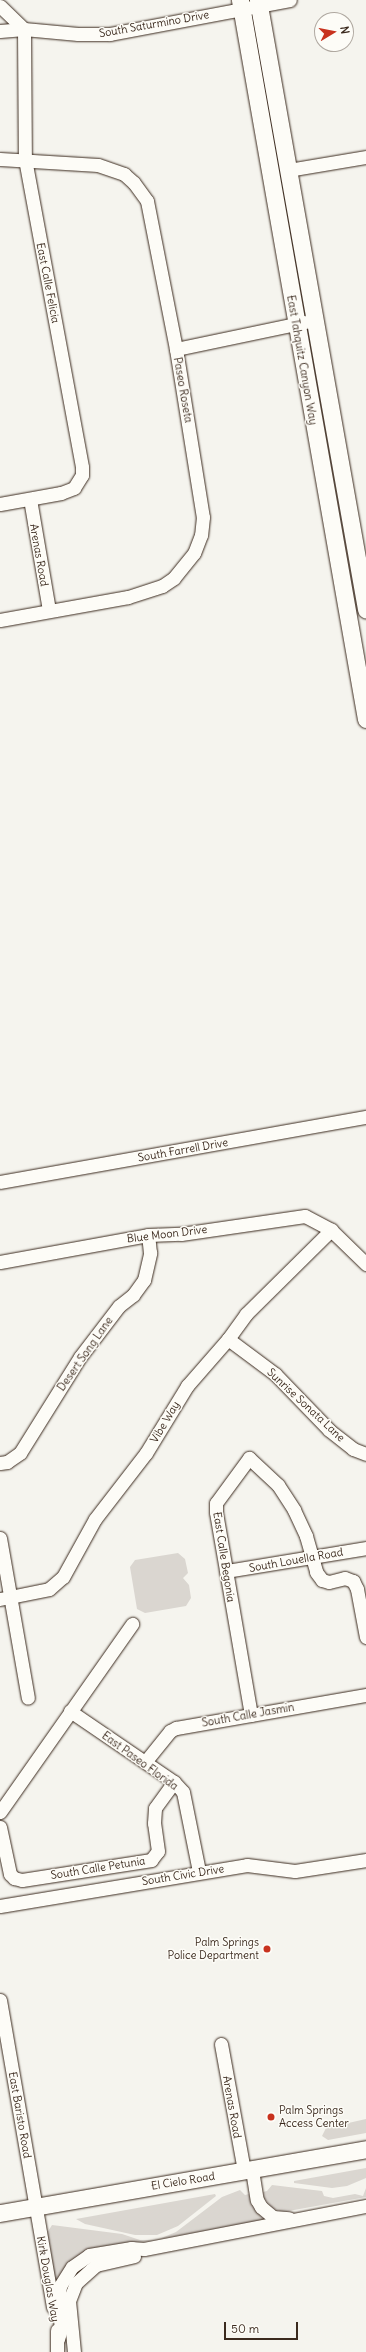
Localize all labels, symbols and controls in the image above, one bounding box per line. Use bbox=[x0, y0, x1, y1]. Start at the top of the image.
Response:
street label: South Saturmino Drive bbox=[98, 8, 210, 40]
north arrow bbox=[314, 12, 354, 52]
text: N bbox=[337, 25, 352, 35]
street label: East Calle Felicia bbox=[34, 242, 62, 324]
street label: East Tahquitz Canyon Way bbox=[284, 294, 320, 426]
street label: Paseo Roseta bbox=[171, 356, 195, 424]
street label: Arenas Road bbox=[27, 523, 51, 587]
street label: South Farrell Drive bbox=[137, 1136, 229, 1164]
street label: Blue Moon Drive bbox=[126, 1223, 208, 1245]
street label: Desert Song Lane bbox=[55, 1314, 115, 1394]
street label: Sunrise Sonata Lane bbox=[264, 1366, 348, 1444]
street label: Vibe Way bbox=[147, 1399, 183, 1445]
street label: East Calle Begonia bbox=[210, 1511, 238, 1603]
street label: South Louella Road bbox=[248, 1545, 344, 1575]
street label: South Calle Jasmin bbox=[201, 1700, 295, 1730]
street label: East Paseo Florida bbox=[99, 1729, 181, 1793]
street label: South Calle Petunia bbox=[50, 1854, 146, 1882]
street label: South Civic Drive bbox=[141, 1862, 225, 1888]
place label: Palm Springs Police Department bbox=[168, 1936, 259, 1962]
marker: Palm Springs Police Department bbox=[262, 1944, 272, 1954]
street label: East Baristo Road bbox=[6, 2071, 34, 2159]
street label: Arenas Road bbox=[220, 2075, 244, 2139]
place label: Palm Springs Access Center bbox=[279, 2104, 349, 2130]
marker: Palm Springs Access Center bbox=[266, 2112, 276, 2122]
street label: El Cielo Road bbox=[150, 2169, 216, 2193]
street label: Kirk Douglas Way bbox=[34, 2235, 62, 2323]
scale bar bbox=[226, 2314, 300, 2340]
text: 50 m bbox=[231, 2321, 259, 2336]

